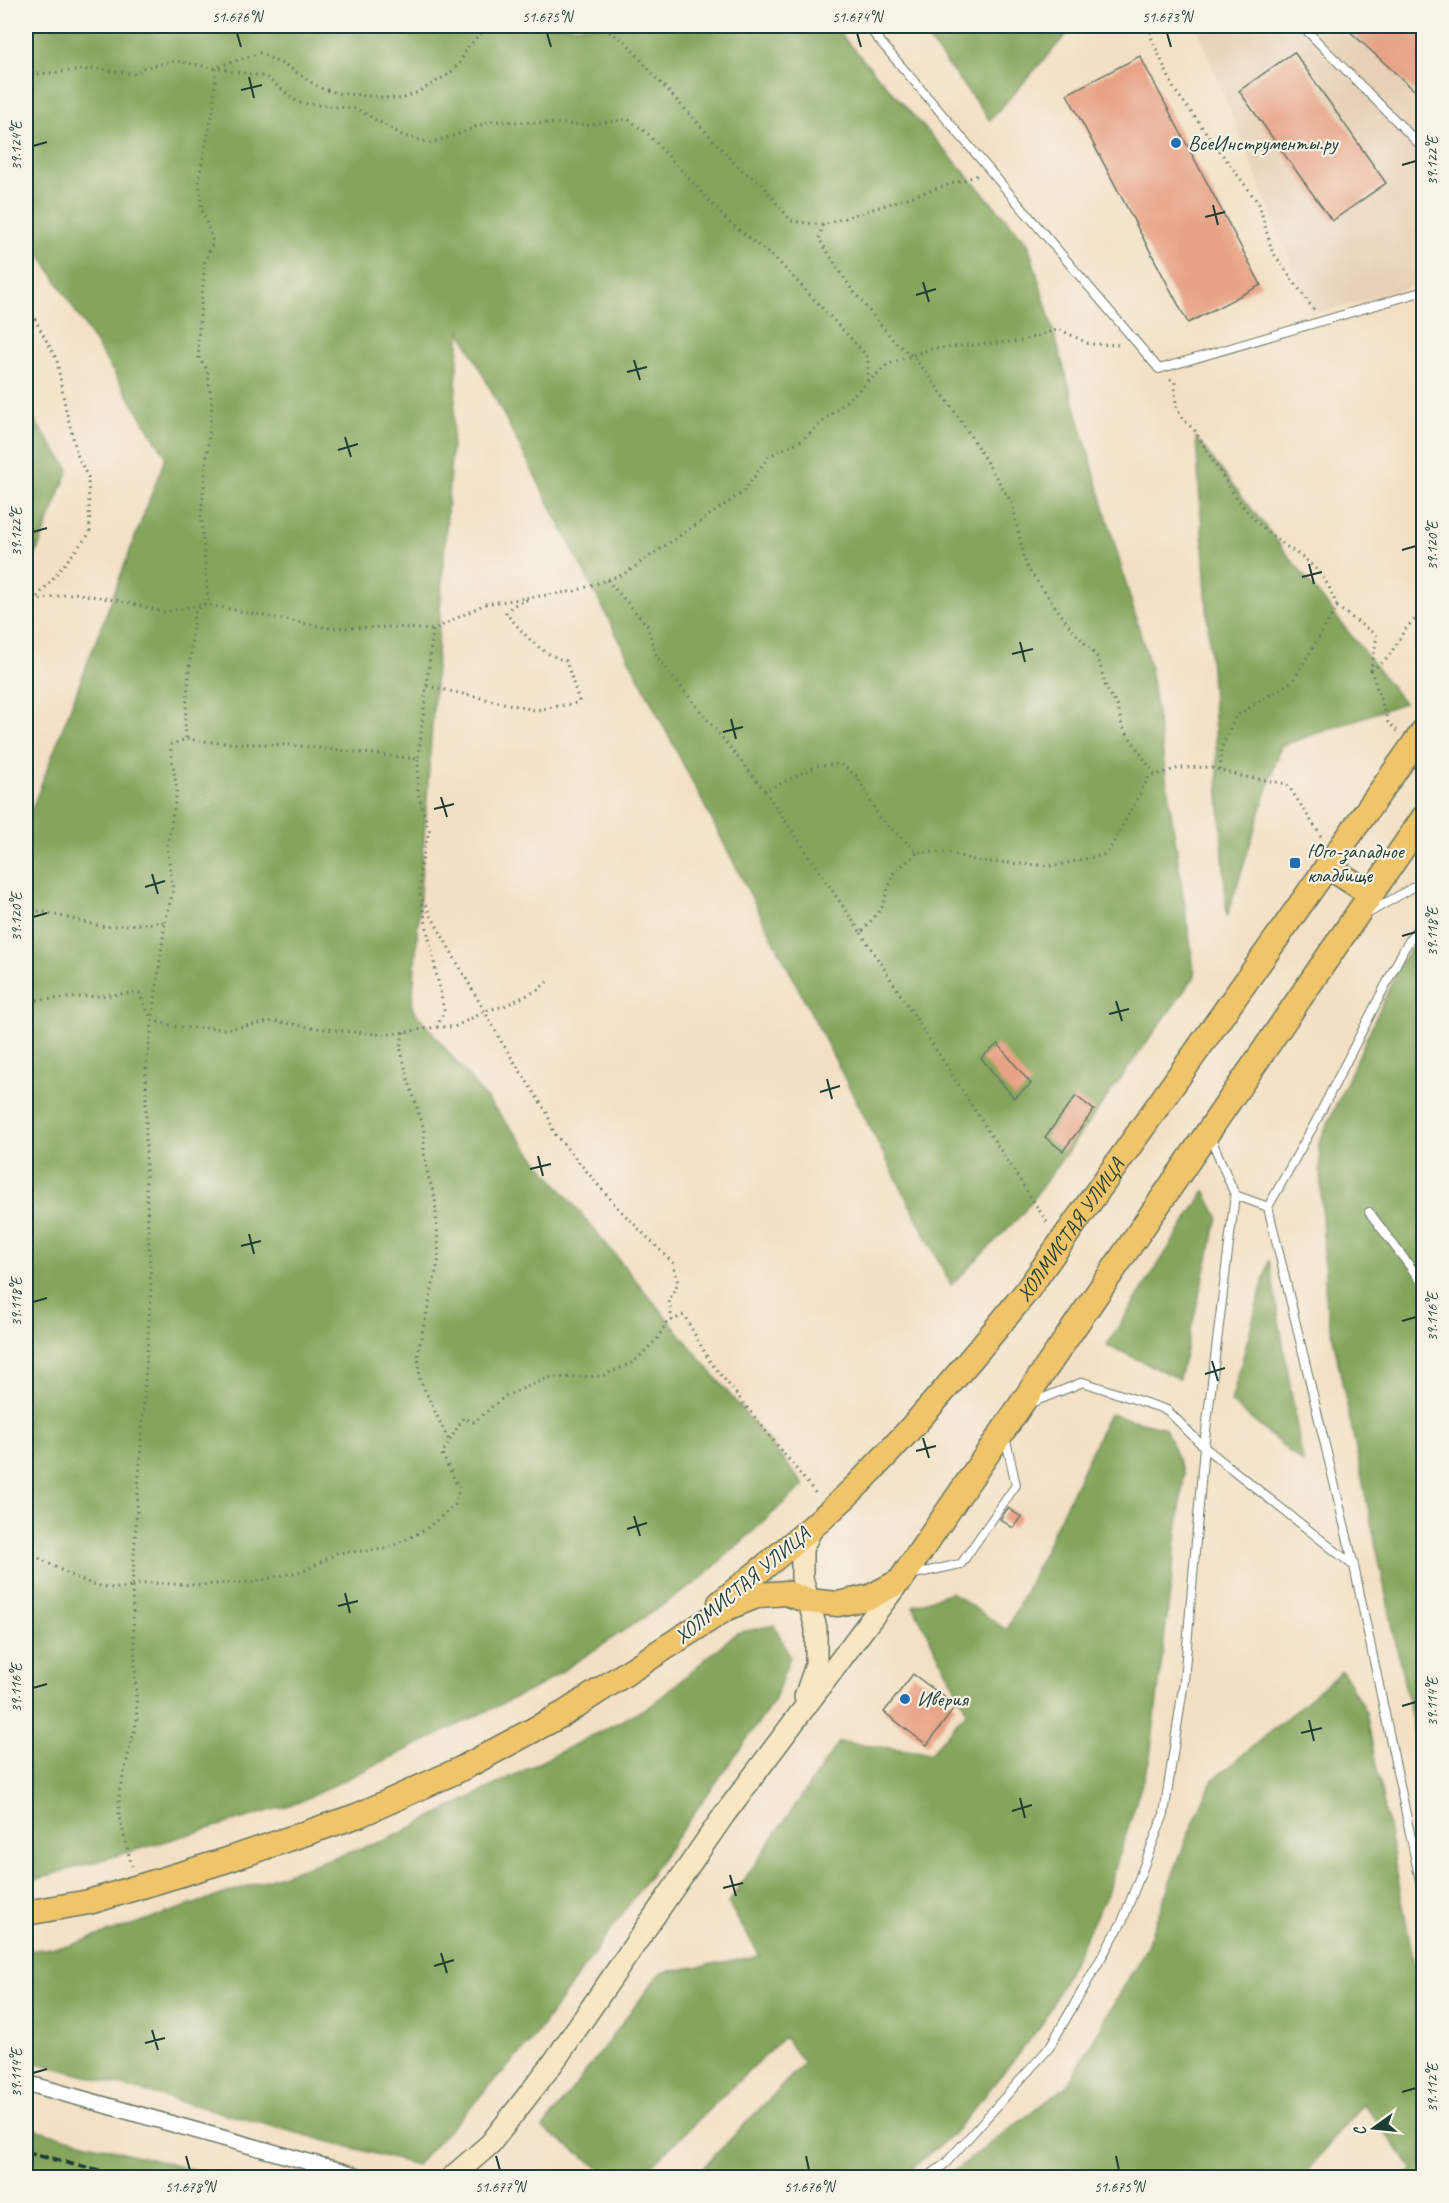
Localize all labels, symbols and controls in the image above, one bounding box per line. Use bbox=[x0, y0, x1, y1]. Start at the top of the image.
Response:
text: 51.676°N bbox=[212, 8, 265, 27]
text: 51.675°N bbox=[522, 8, 575, 27]
text: 51.674°N bbox=[832, 8, 885, 27]
text: 51.673°N bbox=[1142, 8, 1195, 27]
text: 39.124°E bbox=[7, 119, 26, 170]
place label: ВсеИнструменты.ру bbox=[1188, 130, 1339, 156]
text: 39.122°E bbox=[1423, 134, 1442, 185]
marker: ВсеИнструменты.ру bbox=[1169, 136, 1183, 150]
text: 39.122°E bbox=[7, 505, 26, 556]
text: 39.120°E bbox=[1423, 519, 1442, 570]
place label: Юго-западное кладбище bbox=[1307, 838, 1406, 888]
marker: Юго-западное кладбище bbox=[1288, 856, 1302, 870]
text: 39.120°E bbox=[7, 890, 26, 941]
text: 39.118°E bbox=[1423, 905, 1442, 956]
street label: ХОЛМИСТАЯ УЛИЦА bbox=[1011, 1152, 1130, 1306]
text: 39.118°E bbox=[7, 1275, 26, 1326]
text: 39.116°E bbox=[1423, 1290, 1442, 1341]
street label: ХОЛМИСТАЯ УЛИЦА bbox=[669, 1520, 816, 1649]
text: 39.116°E bbox=[7, 1661, 26, 1712]
text: 39.114°E bbox=[1423, 1675, 1442, 1726]
place label: Иверия bbox=[917, 1686, 969, 1712]
marker: Иверия bbox=[898, 1692, 912, 1706]
text: 39.114°E bbox=[7, 2046, 26, 2097]
text: 39.112°E bbox=[1423, 2061, 1442, 2112]
north arrow bbox=[1344, 2098, 1404, 2158]
text: С bbox=[1349, 2123, 1371, 2138]
text: 51.678°N bbox=[165, 2178, 218, 2197]
text: 51.677°N bbox=[475, 2178, 528, 2197]
text: 51.676°N bbox=[784, 2178, 837, 2197]
text: 51.675°N bbox=[1094, 2178, 1147, 2197]

